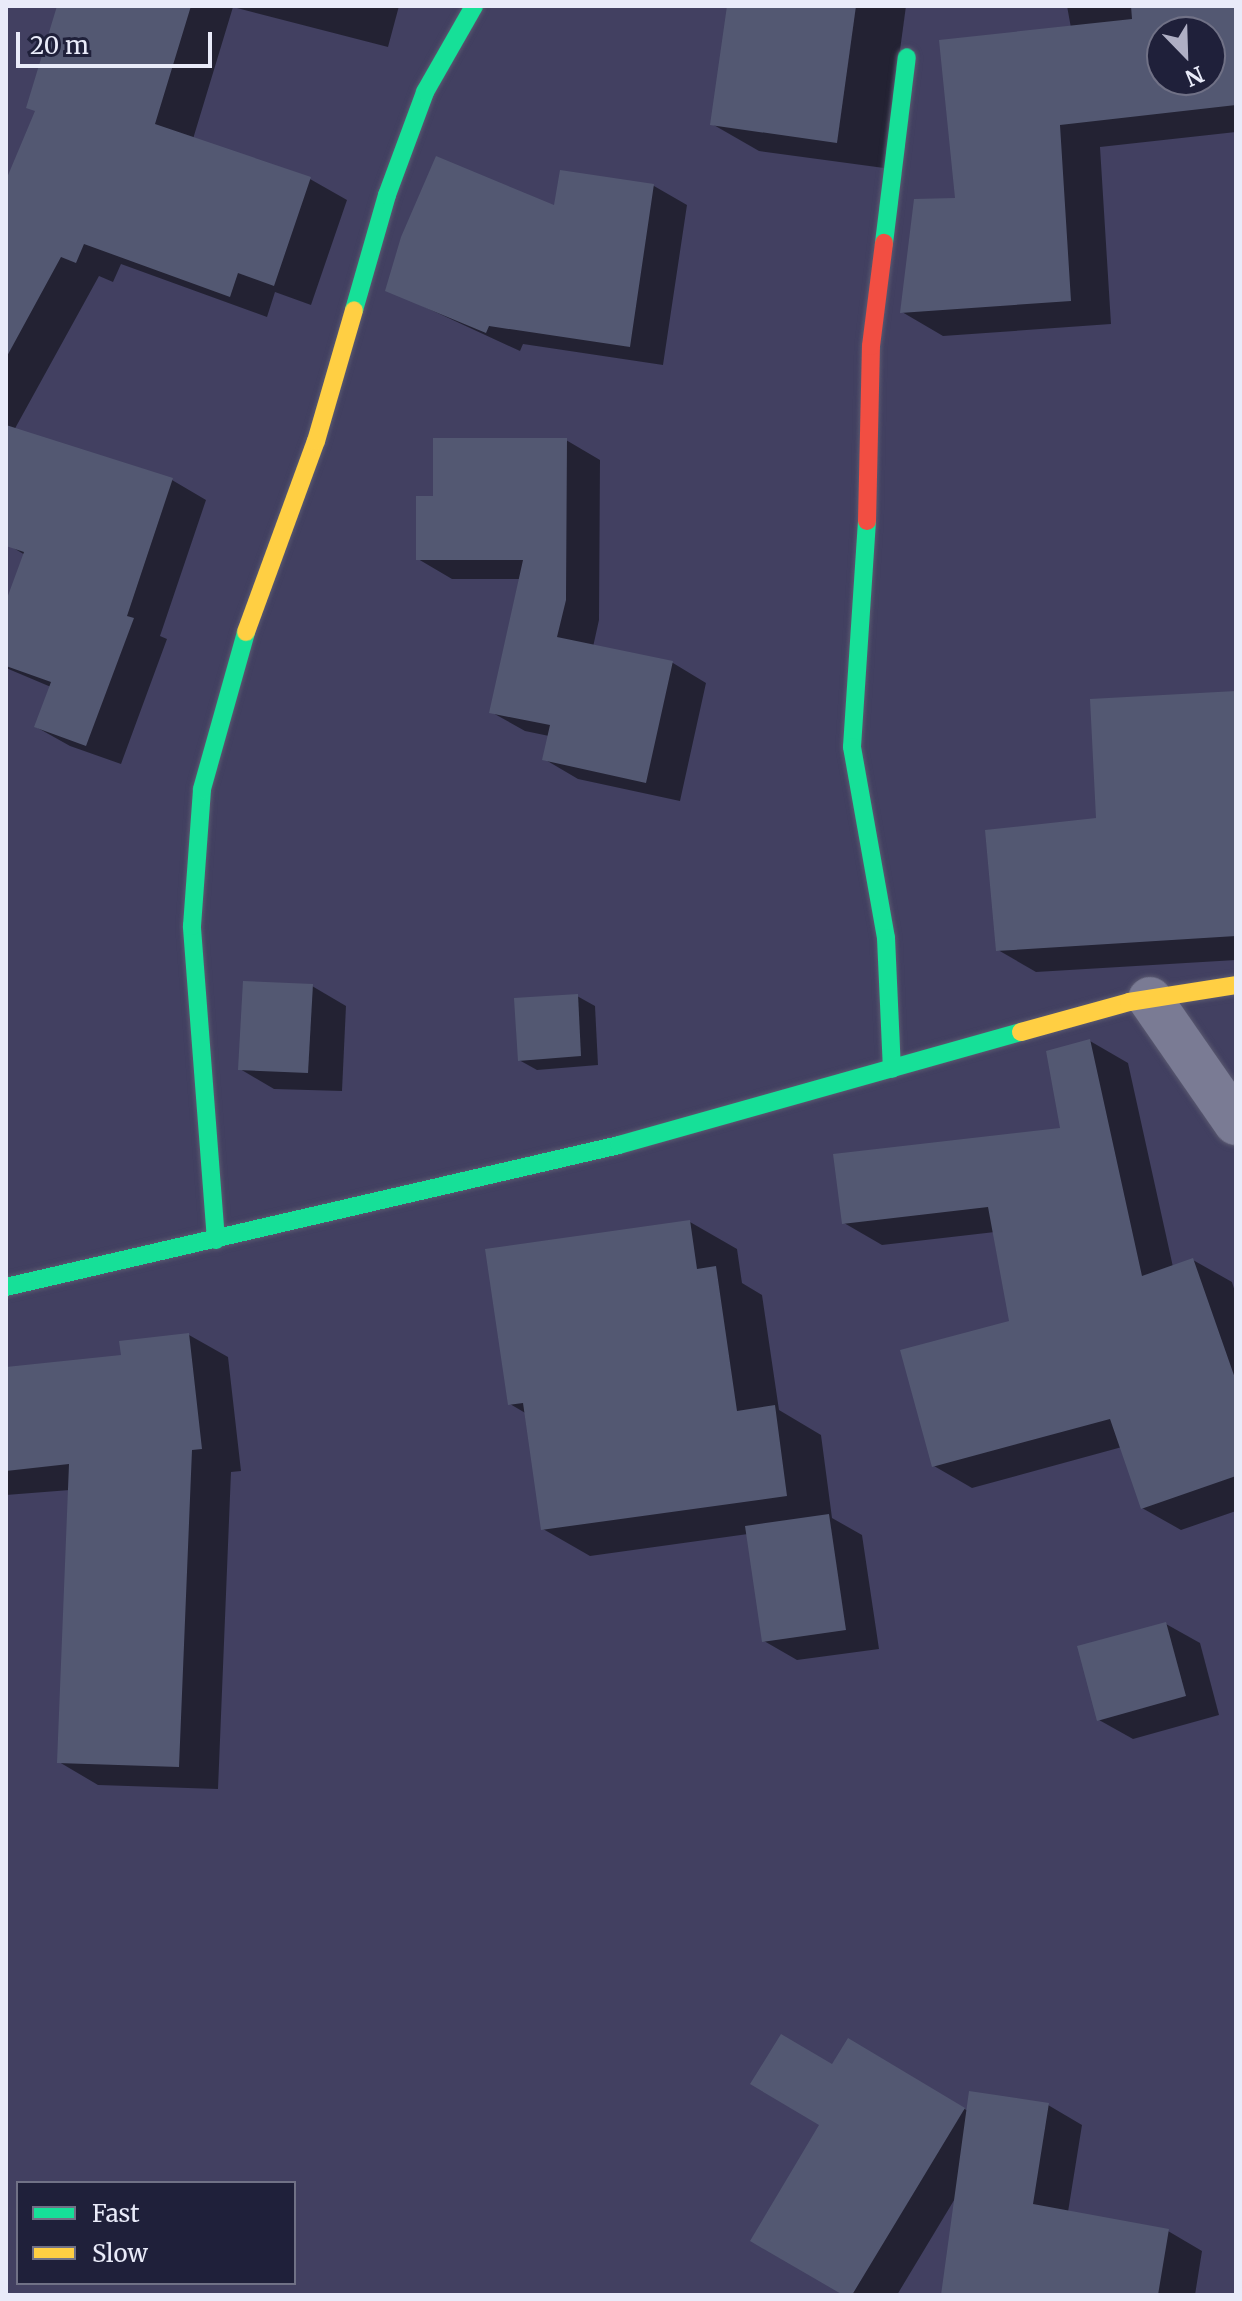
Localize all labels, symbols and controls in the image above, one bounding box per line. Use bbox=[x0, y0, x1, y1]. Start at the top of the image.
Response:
scale bar bbox=[20, 16, 216, 66]
north arrow bbox=[1146, 16, 1226, 96]
text: 20 m bbox=[30, 30, 89, 61]
text: N bbox=[1181, 60, 1208, 93]
legend bbox=[16, 2181, 296, 2285]
text: Fast bbox=[92, 2198, 140, 2229]
text: Slow bbox=[92, 2238, 148, 2269]

